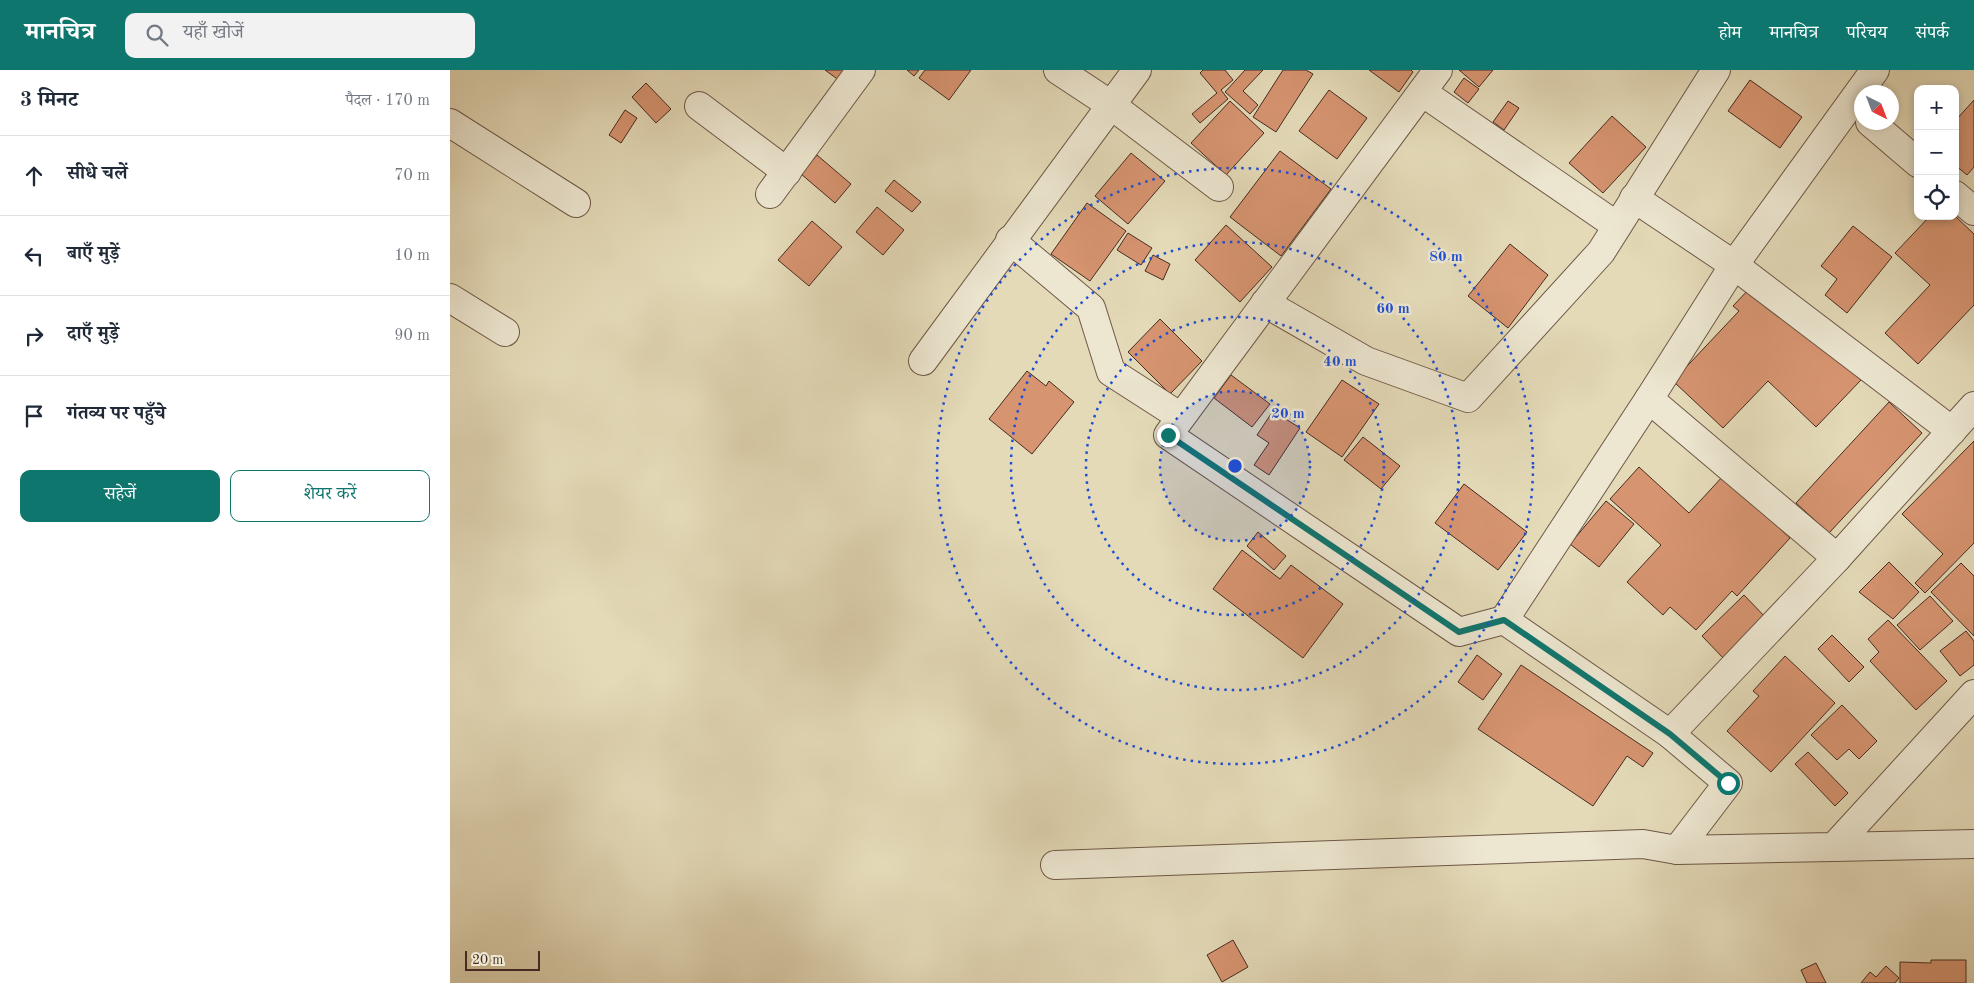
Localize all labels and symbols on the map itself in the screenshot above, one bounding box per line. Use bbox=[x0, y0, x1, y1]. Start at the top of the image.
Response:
north arrow bbox=[1854, 85, 1899, 130]
text: 80 m bbox=[1429, 250, 1463, 265]
text: 60 m bbox=[1376, 302, 1410, 317]
text: 40 m bbox=[1323, 355, 1357, 370]
text: 20 m bbox=[1271, 407, 1305, 422]
route end bbox=[1157, 424, 1180, 447]
centre of rings bbox=[1226, 457, 1244, 475]
route start bbox=[1717, 772, 1740, 795]
scale bar bbox=[465, 948, 540, 971]

